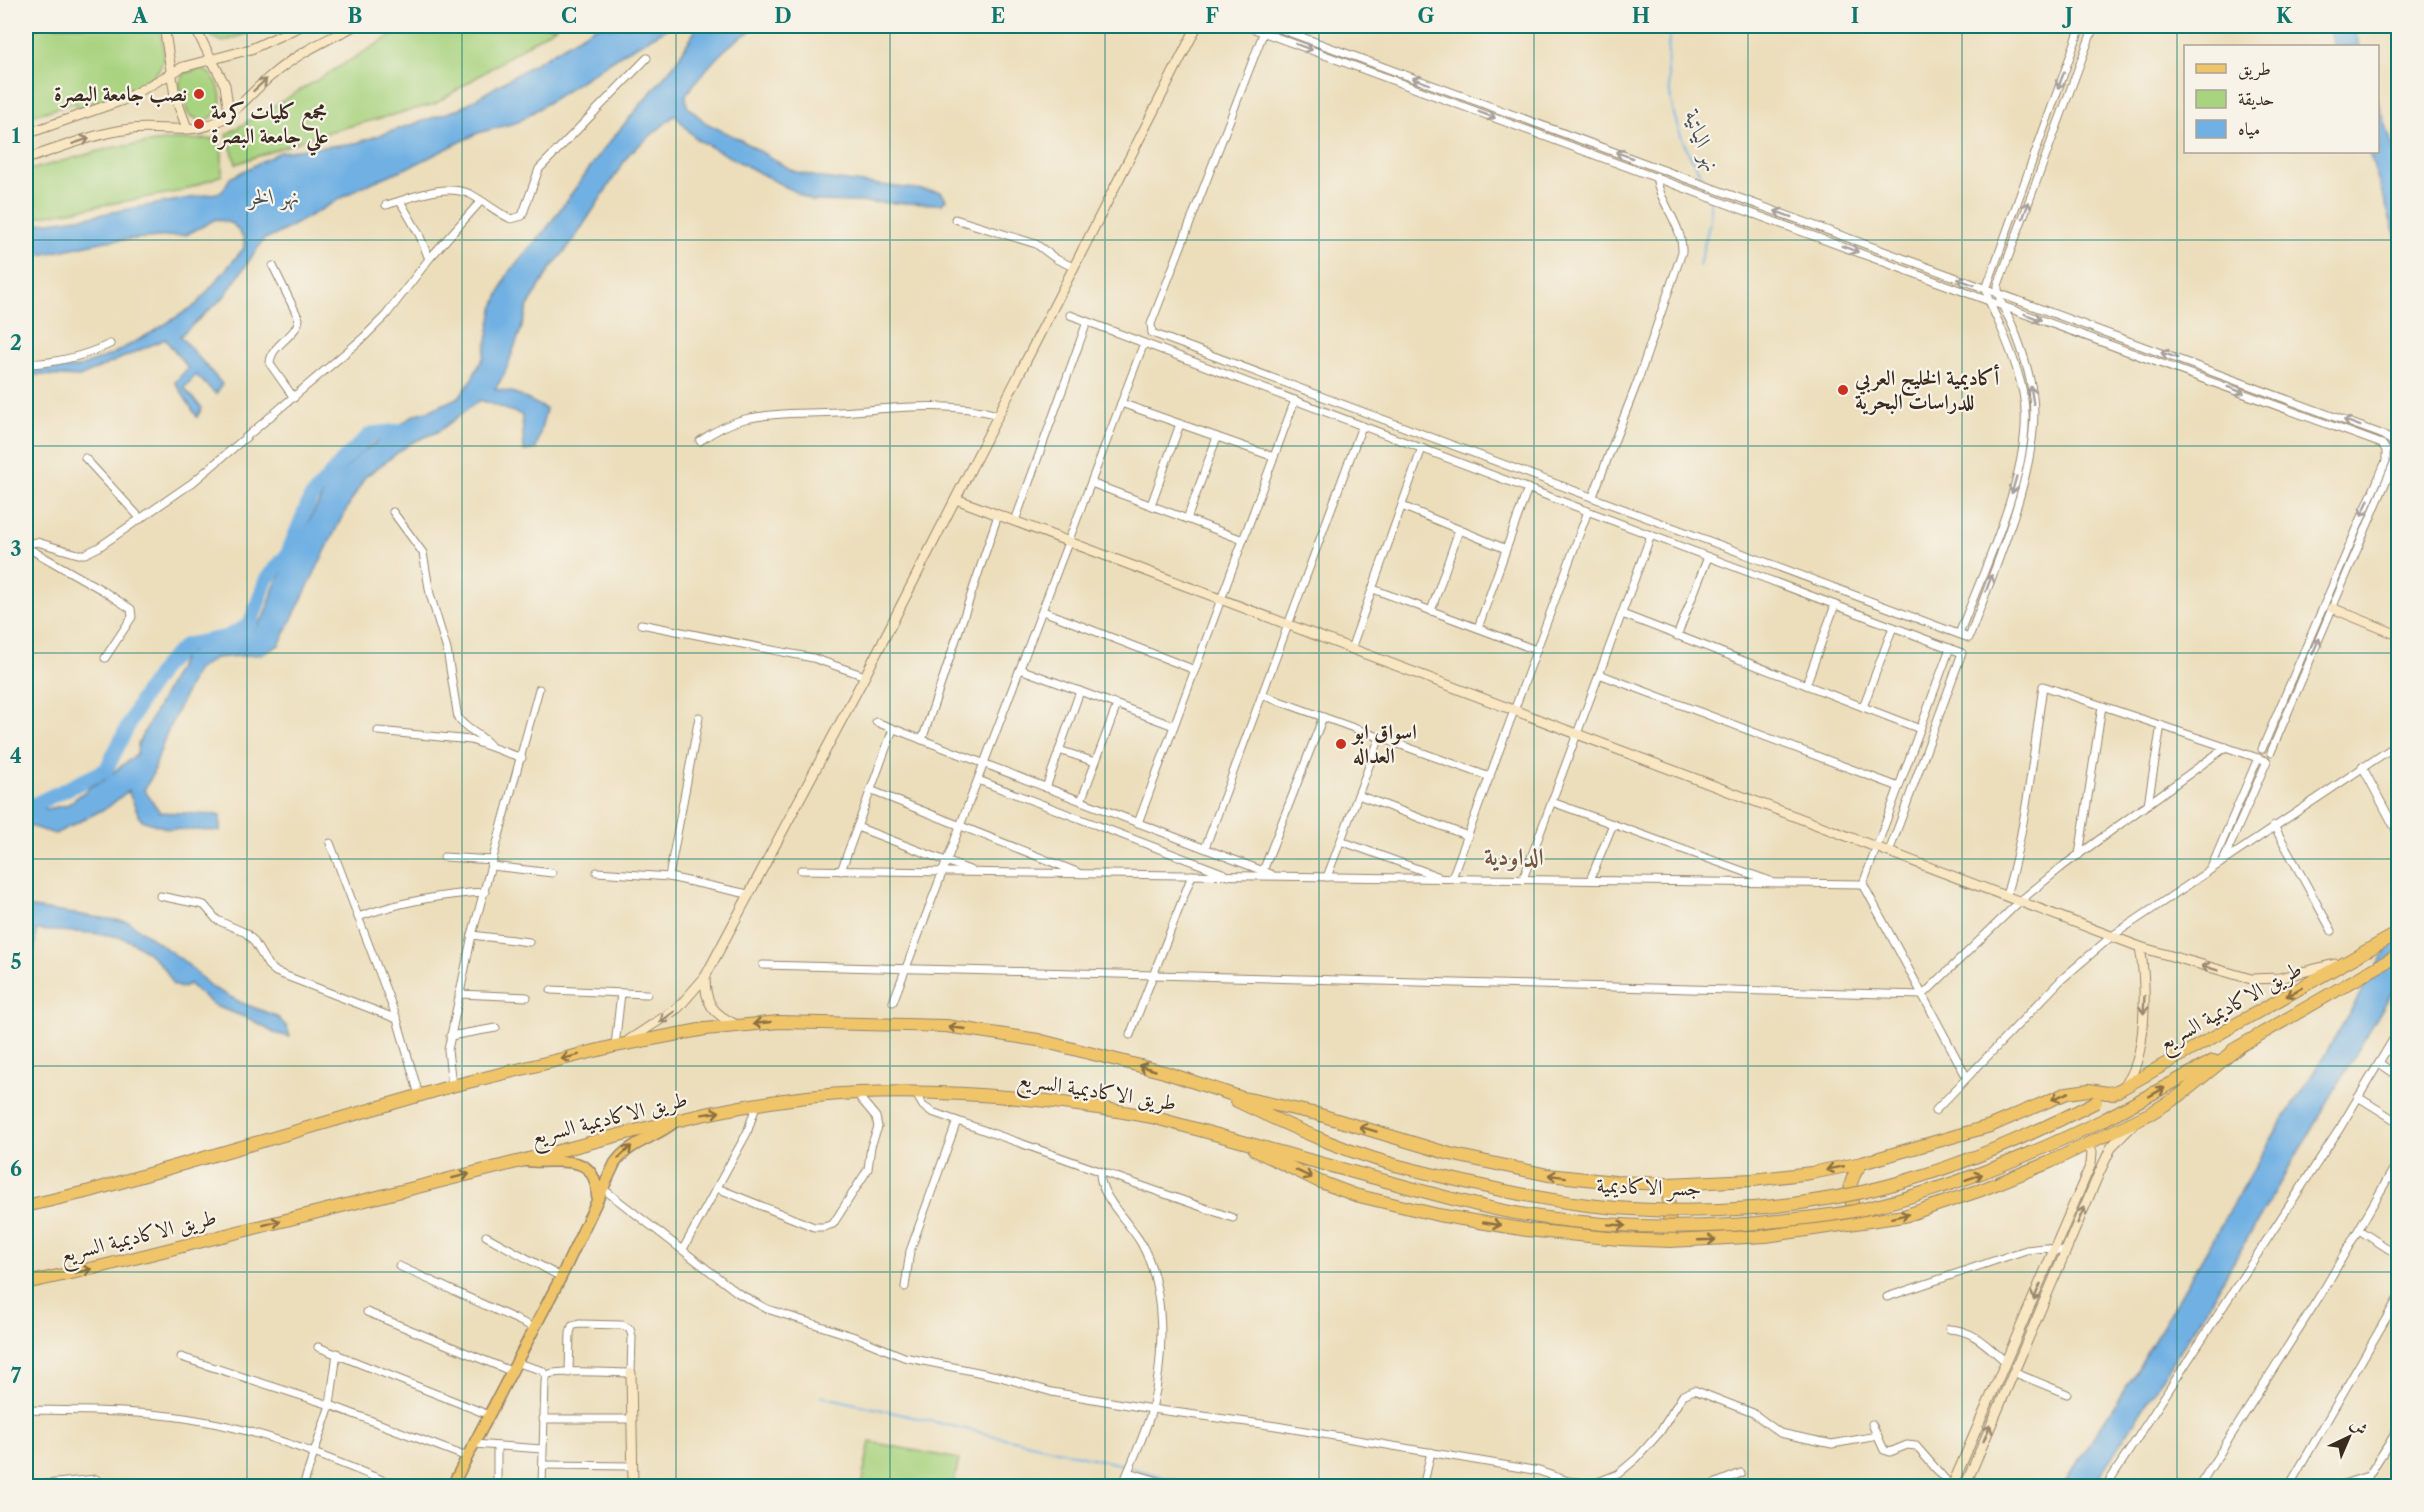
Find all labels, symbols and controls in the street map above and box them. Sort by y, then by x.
text: A [131,4,148,28]
text: B [348,4,363,28]
text: C [561,4,577,28]
text: D [774,4,792,28]
text: E [991,4,1005,28]
text: F [1205,4,1219,28]
text: G [1418,4,1435,28]
text: H [1632,4,1650,28]
text: I [1851,4,1859,28]
text: J [2061,4,2073,28]
text: K [2276,4,2293,28]
one-way arrow [1294,42,1313,53]
legend [2184,45,2379,153]
text: طريق [2238,58,2271,81]
one-way arrow [2054,70,2065,89]
one-way arrow [1412,74,1431,85]
one-way arrow [252,78,267,92]
place label: نصب جامعة البصرة [54,81,187,108]
marker: نصب جامعة البصرة [192,87,206,101]
text: حديقة [2238,88,2274,110]
place label: مجمع كليات كرمة علي جامعة البصرة [211,99,328,156]
water label: نهر الياتية [1677,105,1726,176]
one-way arrow [1477,110,1496,121]
marker: مجمع كليات كرمة علي جامعة البصرة [192,117,206,131]
text: مياه [2238,118,2260,140]
text: 1 [12,124,21,148]
one-way arrow [71,135,90,146]
one-way arrow [1615,149,1634,160]
water label: نهر الخر [247,183,300,211]
one-way arrow [2021,202,2032,220]
one-way arrow [1774,208,1793,219]
one-way arrow [1840,245,1859,256]
one-way arrow [1957,276,1976,287]
one-way arrow [2023,313,2042,324]
text: 2 [10,331,22,355]
one-way arrow [2160,349,2179,360]
place label: أكاديمية الخليج العربي للدراسات البحرية [1854,364,1999,416]
marker: أكاديمية الخليج العربي للدراسات البحرية [1836,383,1850,397]
one-way arrow [2026,385,2037,405]
one-way arrow [2226,386,2245,397]
one-way arrow [2343,416,2362,427]
one-way arrow [2008,475,2019,494]
one-way arrow [2359,499,2370,517]
text: 3 [10,537,22,561]
one-way arrow [1984,574,1995,592]
one-way arrow [2311,638,2322,656]
place label: اسواق ابو العداله [1351,719,1417,768]
marker: اسواق ابو العداله [1334,737,1348,751]
text: 4 [10,744,22,768]
district label: الداودية [1484,842,1544,872]
text: 5 [10,950,22,974]
street label: طريق الاكاديمية السريع [2154,956,2309,1061]
one-way arrow [2201,962,2220,973]
one-way arrow [2286,986,2303,998]
one-way arrow [2138,995,2149,1015]
one-way arrow [659,1010,675,1023]
one-way arrow [753,1018,772,1029]
one-way arrow [947,1022,967,1033]
one-way arrow [561,1051,580,1063]
one-way arrow [1138,1061,1157,1073]
street label: طريق الاكاديمية السريع [1015,1066,1178,1122]
street label: طريق الاكاديمية السريع [528,1086,691,1156]
one-way arrow [2148,1086,2165,1098]
one-way arrow [2051,1092,2069,1103]
one-way arrow [701,1107,721,1118]
one-way arrow [1359,1123,1378,1134]
one-way arrow [618,1145,633,1159]
text: 6 [10,1157,22,1181]
one-way arrow [1825,1163,1845,1174]
one-way arrow [1295,1168,1312,1180]
one-way arrow [451,1169,470,1181]
one-way arrow [1548,1170,1568,1181]
one-way arrow [1964,1170,1983,1181]
street label: جسر الاكاديمية [1596,1172,1702,1203]
street label: طريق الاكاديمية السريع [57,1204,220,1274]
one-way arrow [2077,1206,2088,1224]
one-way arrow [1890,1210,1909,1221]
one-way arrow [262,1217,281,1229]
one-way arrow [1481,1219,1501,1230]
one-way arrow [1606,1220,1626,1231]
one-way arrow [1696,1235,1716,1246]
one-way arrow [73,1264,92,1276]
one-way arrow [2031,1282,2042,1300]
text: 7 [11,1364,22,1388]
north arrow [2319,1407,2379,1467]
text: ش [2347,1414,2372,1439]
one-way arrow [1982,1424,1994,1442]

